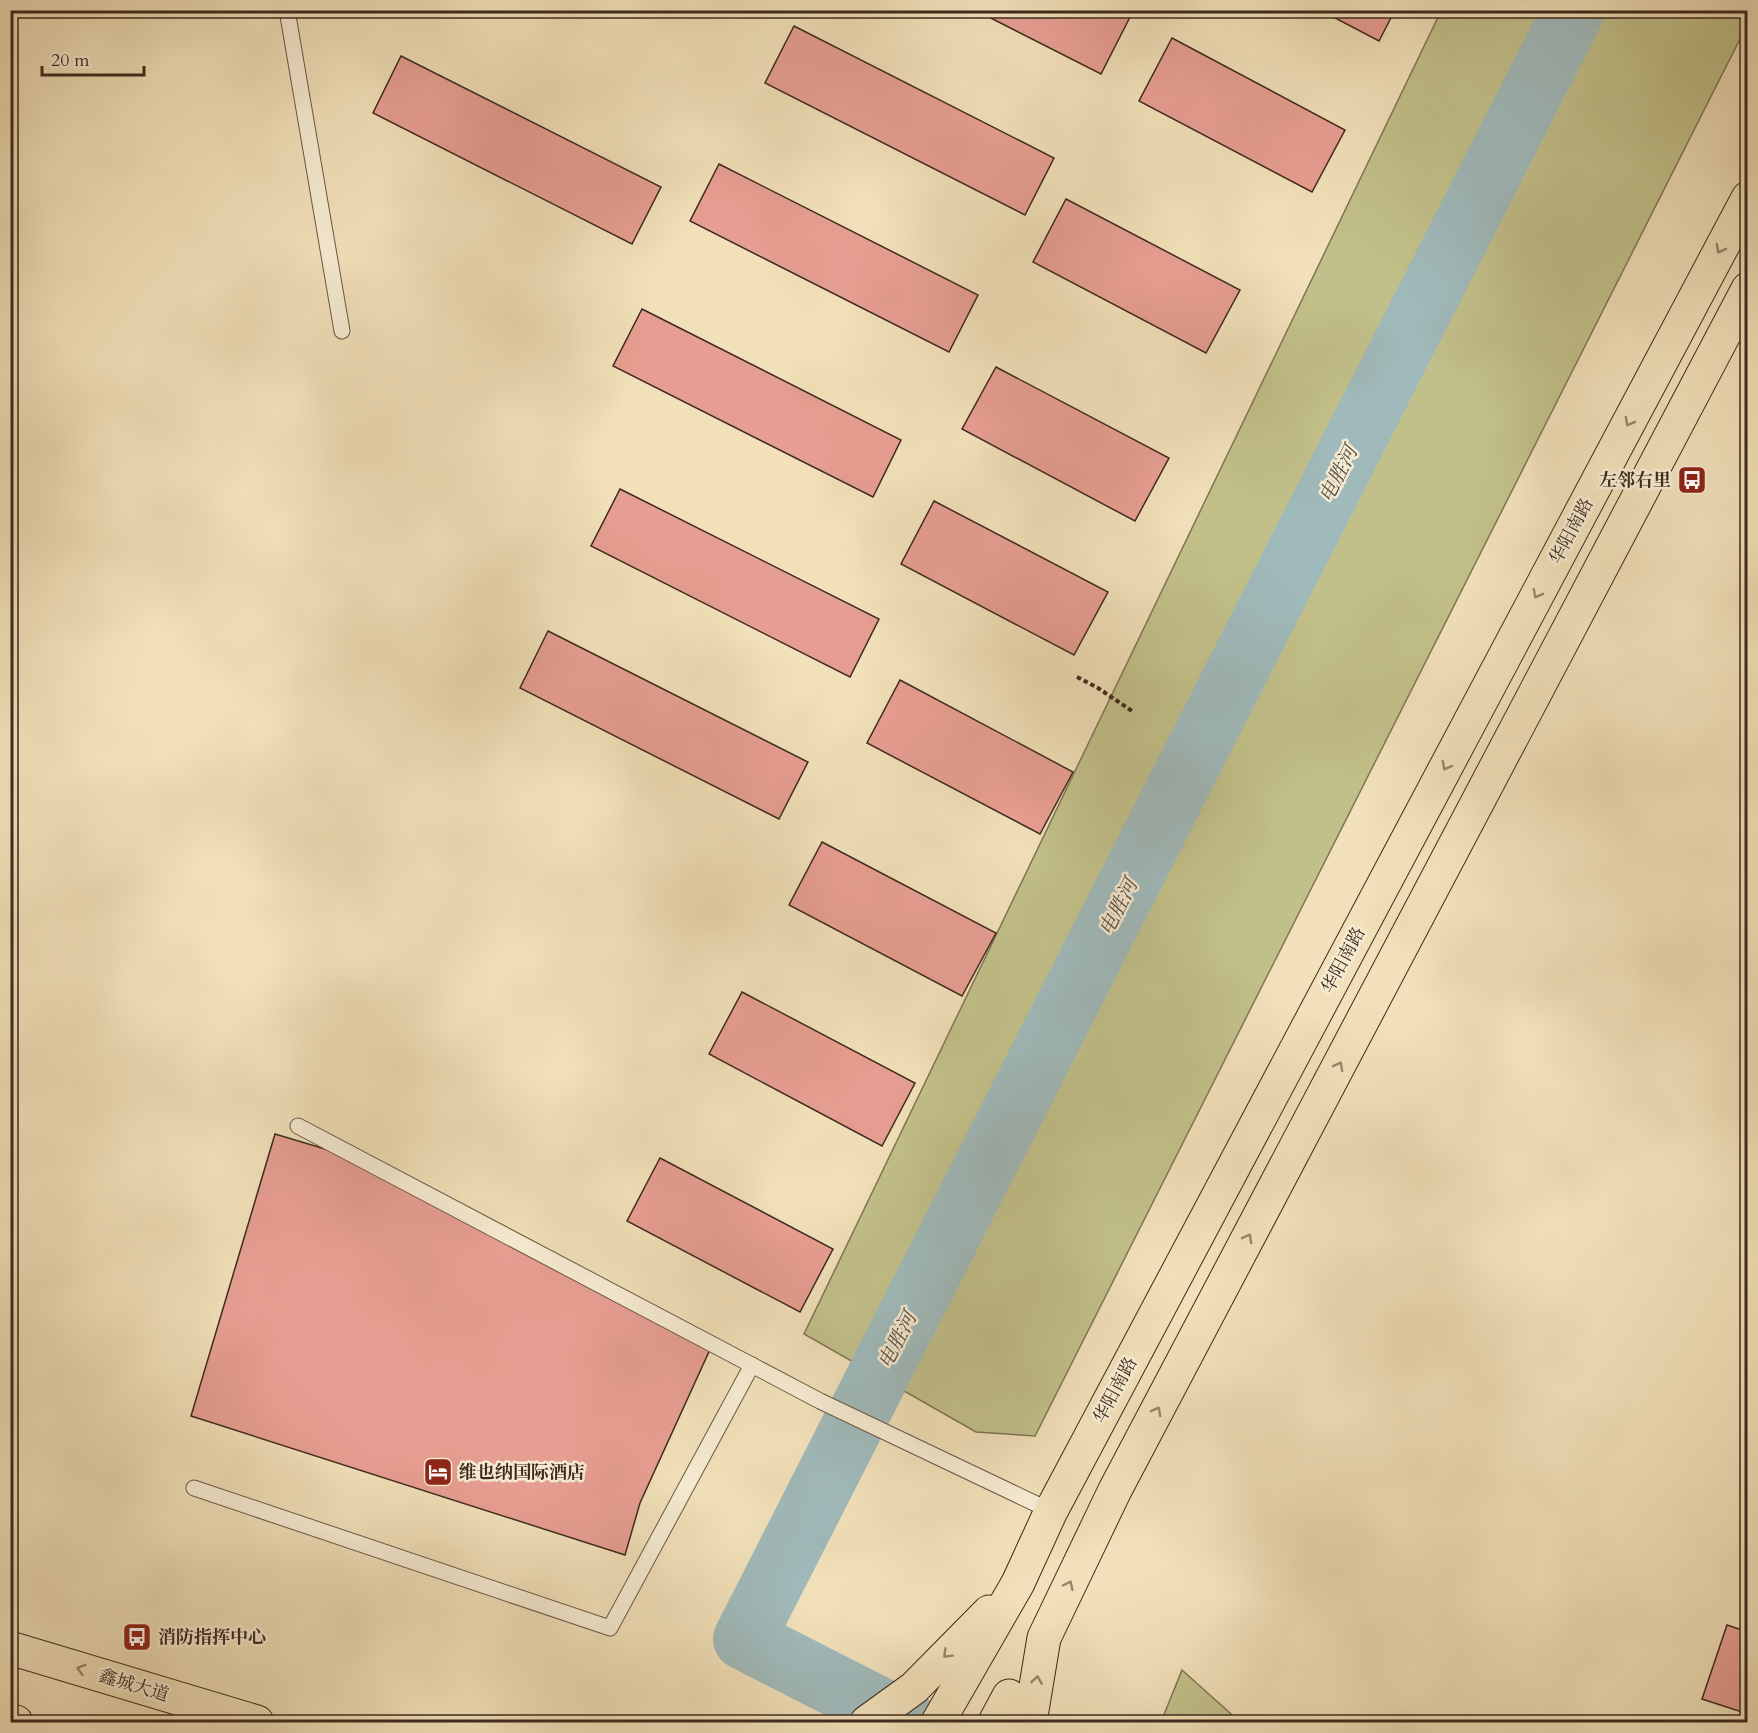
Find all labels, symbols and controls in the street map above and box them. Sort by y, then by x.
scale bar [42,39,144,77]
text: 20 m [51,48,90,73]
one-way arrow [1716,243,1727,254]
one-way arrow [1625,415,1636,426]
water label: 电胜河 [1313,439,1365,507]
bus stop icon: 左邻右里 [1676,464,1708,496]
place label: 左邻右里 [1599,468,1671,493]
street label: 华阳南路 [1544,494,1599,569]
one-way arrow [1533,588,1544,598]
one-way arrow [1442,760,1453,771]
water label: 电胜河 [1093,872,1145,940]
street label: 华阳南路 [1316,923,1371,998]
one-way arrow [1332,1061,1343,1072]
one-way arrow [1241,1234,1252,1245]
water label: 电胜河 [872,1305,924,1373]
street label: 华阳南路 [1088,1353,1143,1428]
one-way arrow [1150,1407,1161,1417]
hotel icon: 维也纳国际酒店 [422,1456,454,1488]
place label: 维也纳国际酒店 [459,1460,585,1485]
one-way arrow [1062,1580,1074,1591]
bus stop icon: 消防指挥中心 [121,1621,153,1653]
place label: 消防指挥中心 [158,1625,266,1650]
one-way arrow [944,1647,955,1658]
street label: 鑫城大道 [96,1663,172,1708]
one-way arrow [76,1664,87,1676]
one-way arrow [1030,1675,1043,1685]

